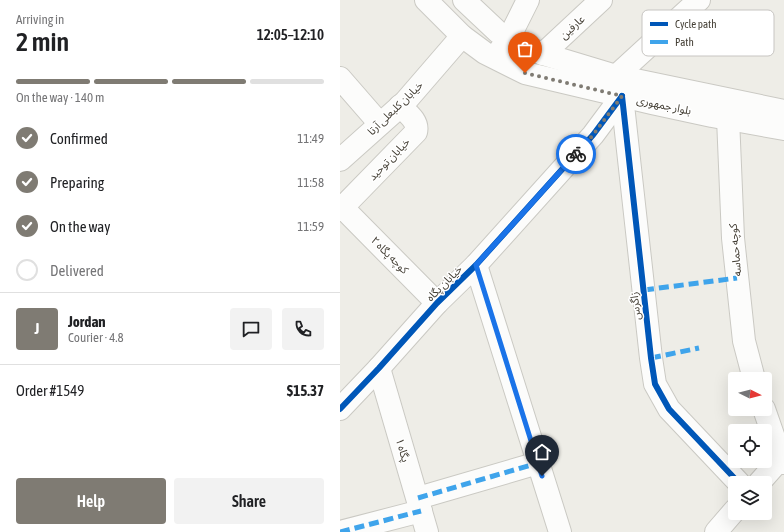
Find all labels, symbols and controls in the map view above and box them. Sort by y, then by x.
legend [642,10,774,56]
text: Arriving in [16,12,64,27]
street label: عارفین [557,12,588,42]
text: Cycle path [675,18,717,30]
text: 12:05–12:10 [257,26,324,43]
text: 2 min [16,27,69,57]
pin [508,32,542,73]
text: Path [675,36,694,48]
icon: bag [514,38,536,60]
street label: خیابان کلبعلی آرتا [365,78,426,138]
text: On the way · 140 m [16,90,104,105]
street label: بلوار جمهوری [635,93,692,118]
icon: check [16,127,38,149]
text: Confirmed [50,130,108,147]
text: 11:49 [297,131,324,146]
courier [556,134,596,174]
street label: خیابان توحید [366,135,413,183]
icon: bike [565,143,587,165]
icon: check [16,171,38,193]
text: Preparing [50,174,104,191]
text: 11:58 [297,175,324,190]
icon: check [16,215,38,237]
text: On the way [50,218,111,235]
text: 11:59 [297,219,324,234]
street label: کوچه حماسه [727,222,745,277]
street label: کوچه پگاه ۲ [368,234,411,278]
text: Delivered [50,262,104,279]
street label: خیابان پگاه [424,262,466,305]
street label: زاگرس [628,291,643,321]
button: chat [230,308,272,350]
button: phone [282,308,324,350]
text: Jordan [68,313,106,330]
text: J [35,320,39,337]
text: Courier · 4.8 [68,330,124,345]
north arrow [728,372,772,416]
map controls [728,372,772,520]
text: Order #1549 [16,382,84,399]
text: $15.37 [287,382,324,399]
button: locate [728,424,772,468]
pin [525,435,559,476]
street label: پگاه ۱ [392,437,412,464]
icon: home [531,441,553,463]
button: layers [728,476,772,520]
button: Help [16,478,166,524]
button: Share [174,478,324,524]

